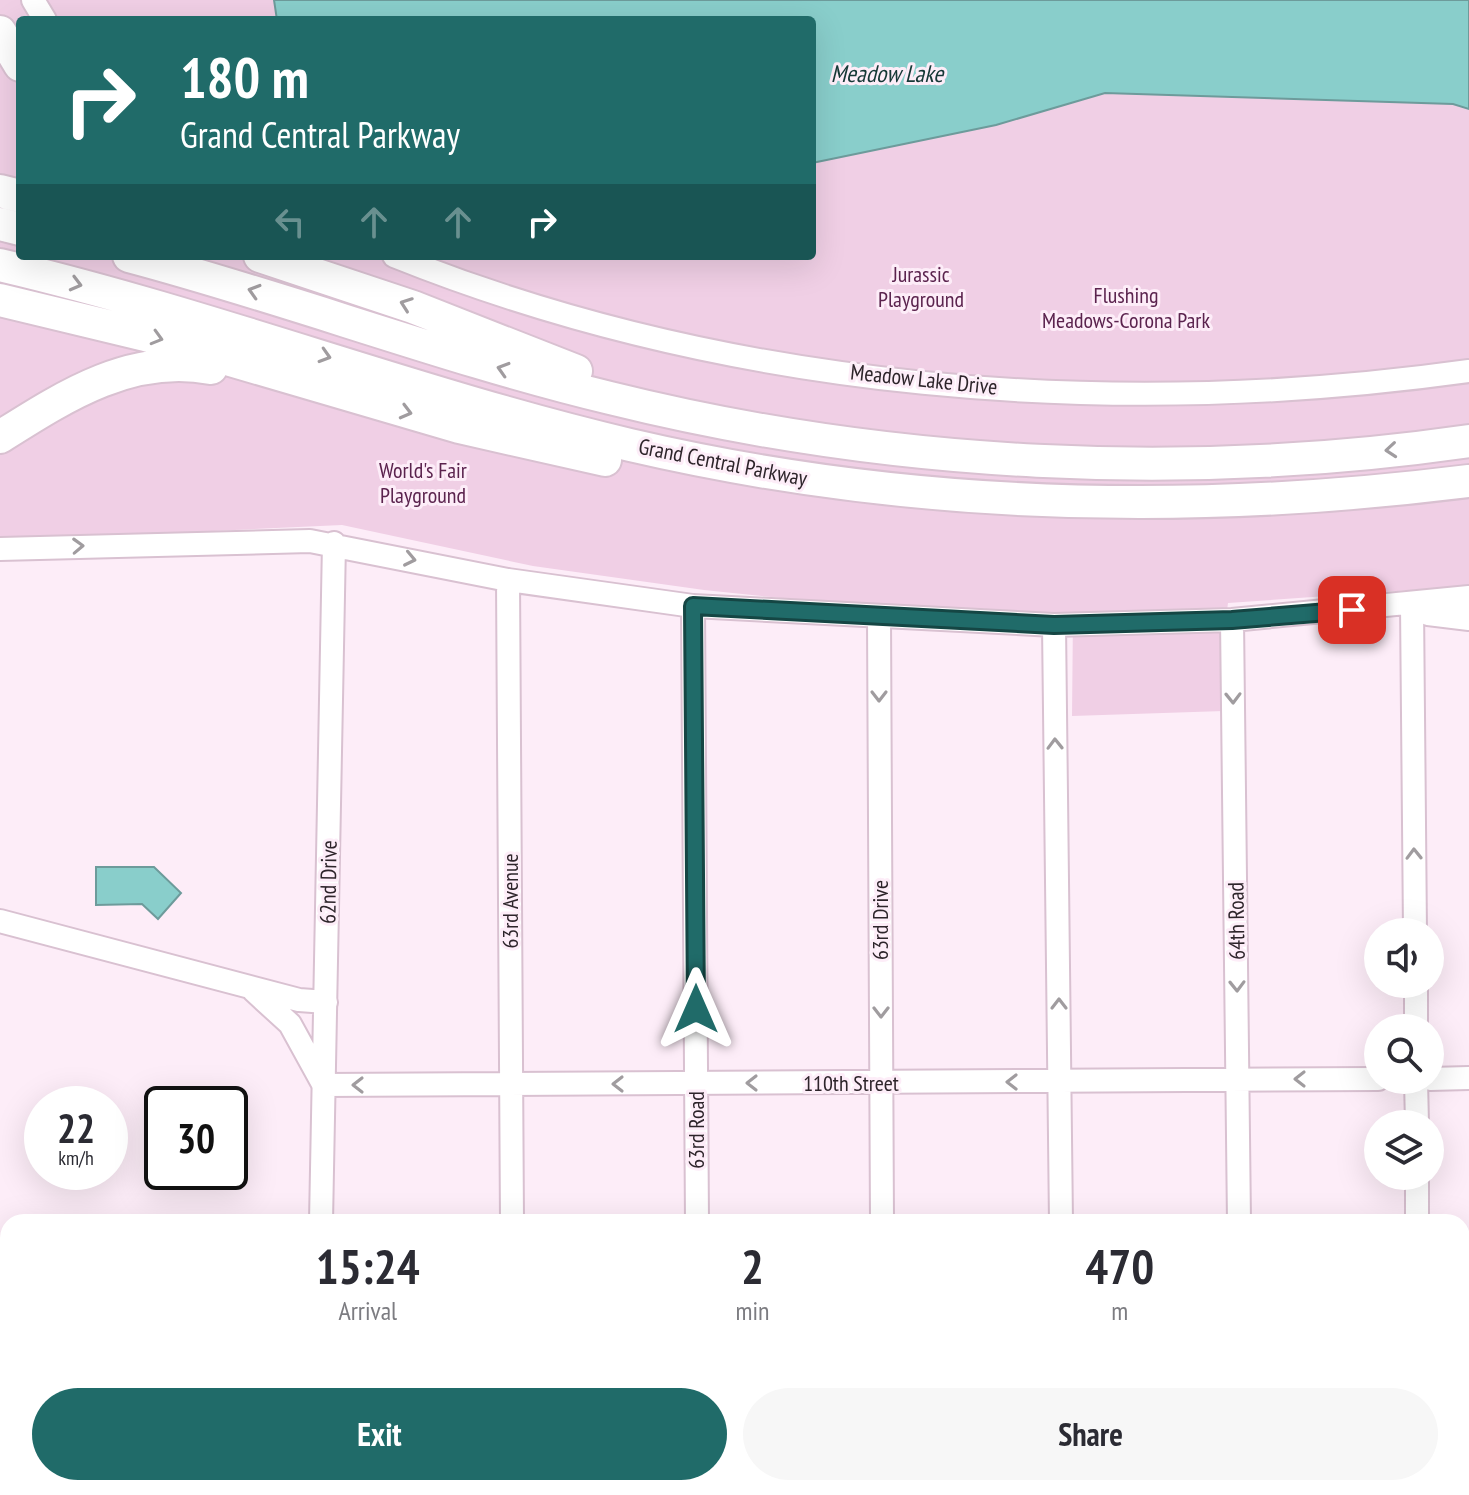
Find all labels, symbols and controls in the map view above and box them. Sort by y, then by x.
text: 180 m [180,41,309,113]
icon: right [48,48,152,152]
water label: Meadow Lake [831,58,945,89]
text: Grand Central Parkway [180,111,460,158]
icon: left [268,200,312,244]
icon: ahead [352,200,396,244]
icon: ahead [436,200,480,244]
icon: right [520,200,564,244]
park label: Jurassic Playground [878,260,964,313]
one-way arrow [68,274,82,291]
park label: Flushing Meadows-Corona Park [1042,281,1210,334]
one-way arrow [248,284,262,300]
one-way arrow [400,297,414,314]
one-way arrow [150,329,164,346]
one-way arrow [318,347,332,363]
street label: Meadow Lake Drive [849,357,999,401]
one-way arrow [496,362,510,378]
one-way arrow [399,403,413,420]
street label: Grand Central Parkway [636,432,810,492]
one-way arrow [1385,441,1398,458]
park label: World's Fair Playground [379,456,467,509]
one-way arrow [72,537,85,554]
one-way arrow [403,550,417,567]
pin [1318,576,1386,644]
icon: arrive [1330,588,1374,632]
one-way arrow [870,690,888,703]
one-way arrow [1225,692,1242,705]
one-way arrow [1046,737,1063,750]
street label: 62nd Drive [313,840,343,924]
one-way arrow [1406,847,1423,860]
street label: 63rd Avenue [496,853,524,949]
street label: 63rd Drive [866,880,894,960]
street label: 64th Road [1221,882,1251,960]
map controls [1364,918,1444,1190]
button: sound [1364,918,1444,998]
position arrow [654,967,738,1051]
one-way arrow [1228,980,1246,993]
one-way arrow [1050,997,1068,1010]
one-way arrow [872,1006,890,1019]
button: search [1364,1014,1444,1094]
street label: 110th Street [803,1069,899,1097]
one-way arrow [1293,1070,1306,1088]
one-way arrow [1005,1073,1018,1091]
one-way arrow [745,1074,758,1092]
one-way arrow [611,1075,624,1093]
one-way arrow [351,1076,364,1094]
speed limit sign: 30 [144,1086,248,1190]
street label: 63rd Road [682,1091,710,1169]
text: 22 [57,1102,95,1154]
button: layers [1364,1110,1444,1190]
text: km/h [58,1145,94,1171]
text: 15:24 [316,1235,420,1297]
text: 2 [741,1235,764,1297]
text: 470 [1085,1235,1154,1297]
text: Arrival [338,1294,397,1327]
text: min [735,1294,769,1327]
text: m [1111,1294,1128,1327]
button: Exit [32,1388,727,1480]
button: Share [743,1388,1438,1480]

